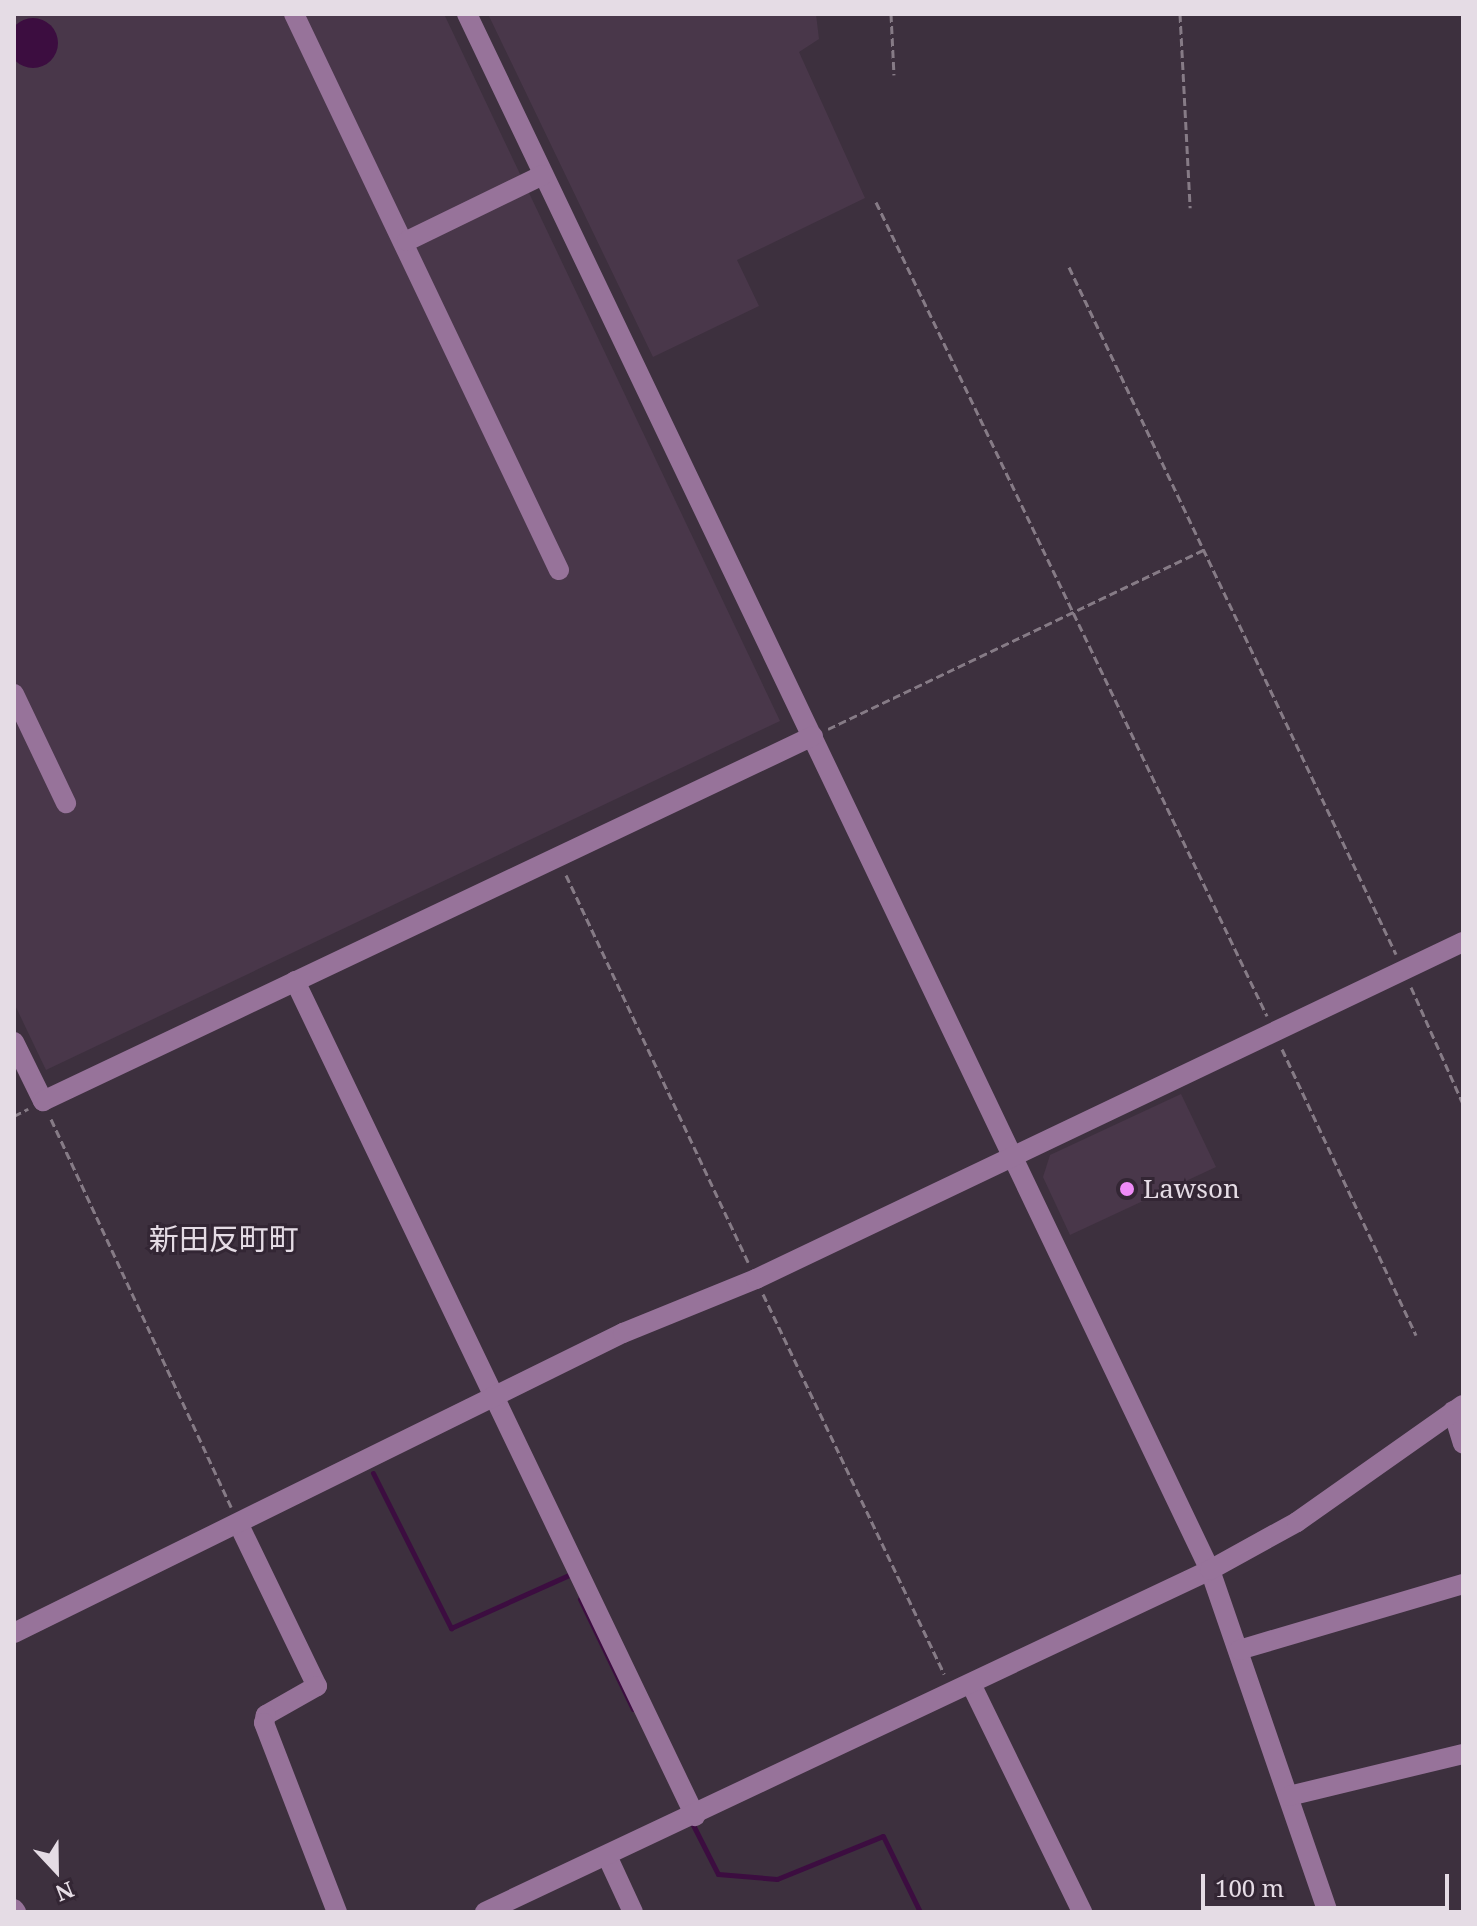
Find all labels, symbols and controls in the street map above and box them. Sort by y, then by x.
place label: Lawson [1143,1173,1240,1205]
marker: Lawson [1118,1180,1136,1198]
district label: 新田反町町 [149,1221,299,1257]
north arrow [16,1830,96,1910]
scale bar [1205,1858,1453,1908]
text: 100 m [1215,1871,1284,1904]
text: N [51,1875,79,1909]

